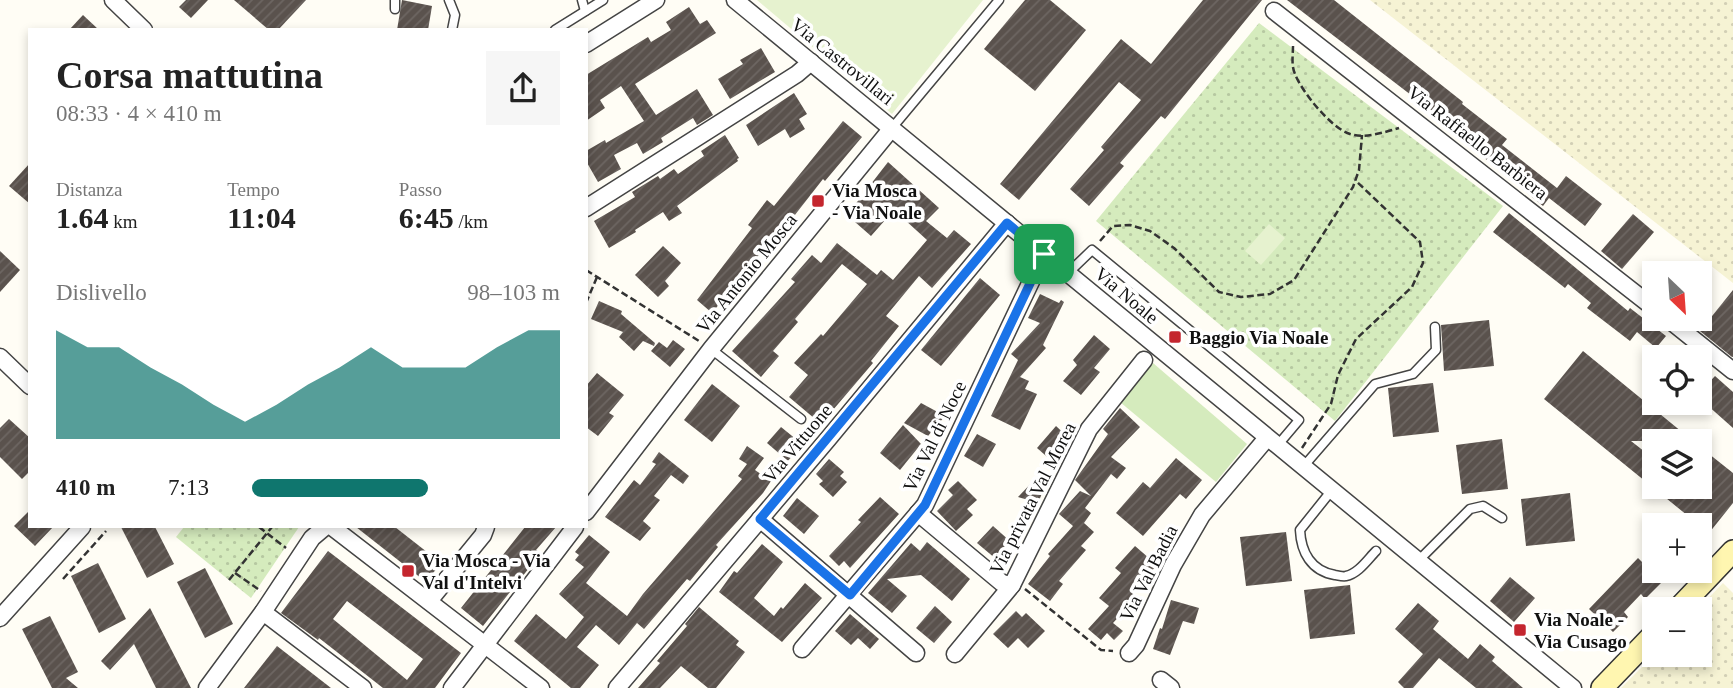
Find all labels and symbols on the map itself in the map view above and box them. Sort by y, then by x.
street label: Via Castrovillari [787,14,898,109]
street label: Via Raffaello Barbiera [1404,81,1552,204]
place label: Via Mosca - Via Noale [832,180,922,223]
marker: Via Mosca - Via Noale [810,193,826,209]
street label: Via Antonio Mosca [692,209,801,337]
pin [1014,224,1074,284]
north arrow [1642,261,1712,331]
street label: Via Noale [1091,263,1163,328]
place label: Baggio Via Noale [1189,327,1328,348]
marker: Baggio Via Noale [1167,329,1183,345]
street label: Via Val di Noce [899,378,970,495]
street label: Via Vittuone [758,400,836,487]
street label: Via privata Val Morea [985,418,1080,578]
street label: Via Val Badia [1115,521,1182,625]
place label: Via Mosca - Via Val d'Intelvi [422,550,551,593]
marker: Via Mosca - Via Val d'Intelvi [400,563,416,579]
place label: Via Noale - Via Cusago [1534,609,1627,652]
marker: Via Noale - Via Cusago [1512,622,1528,638]

